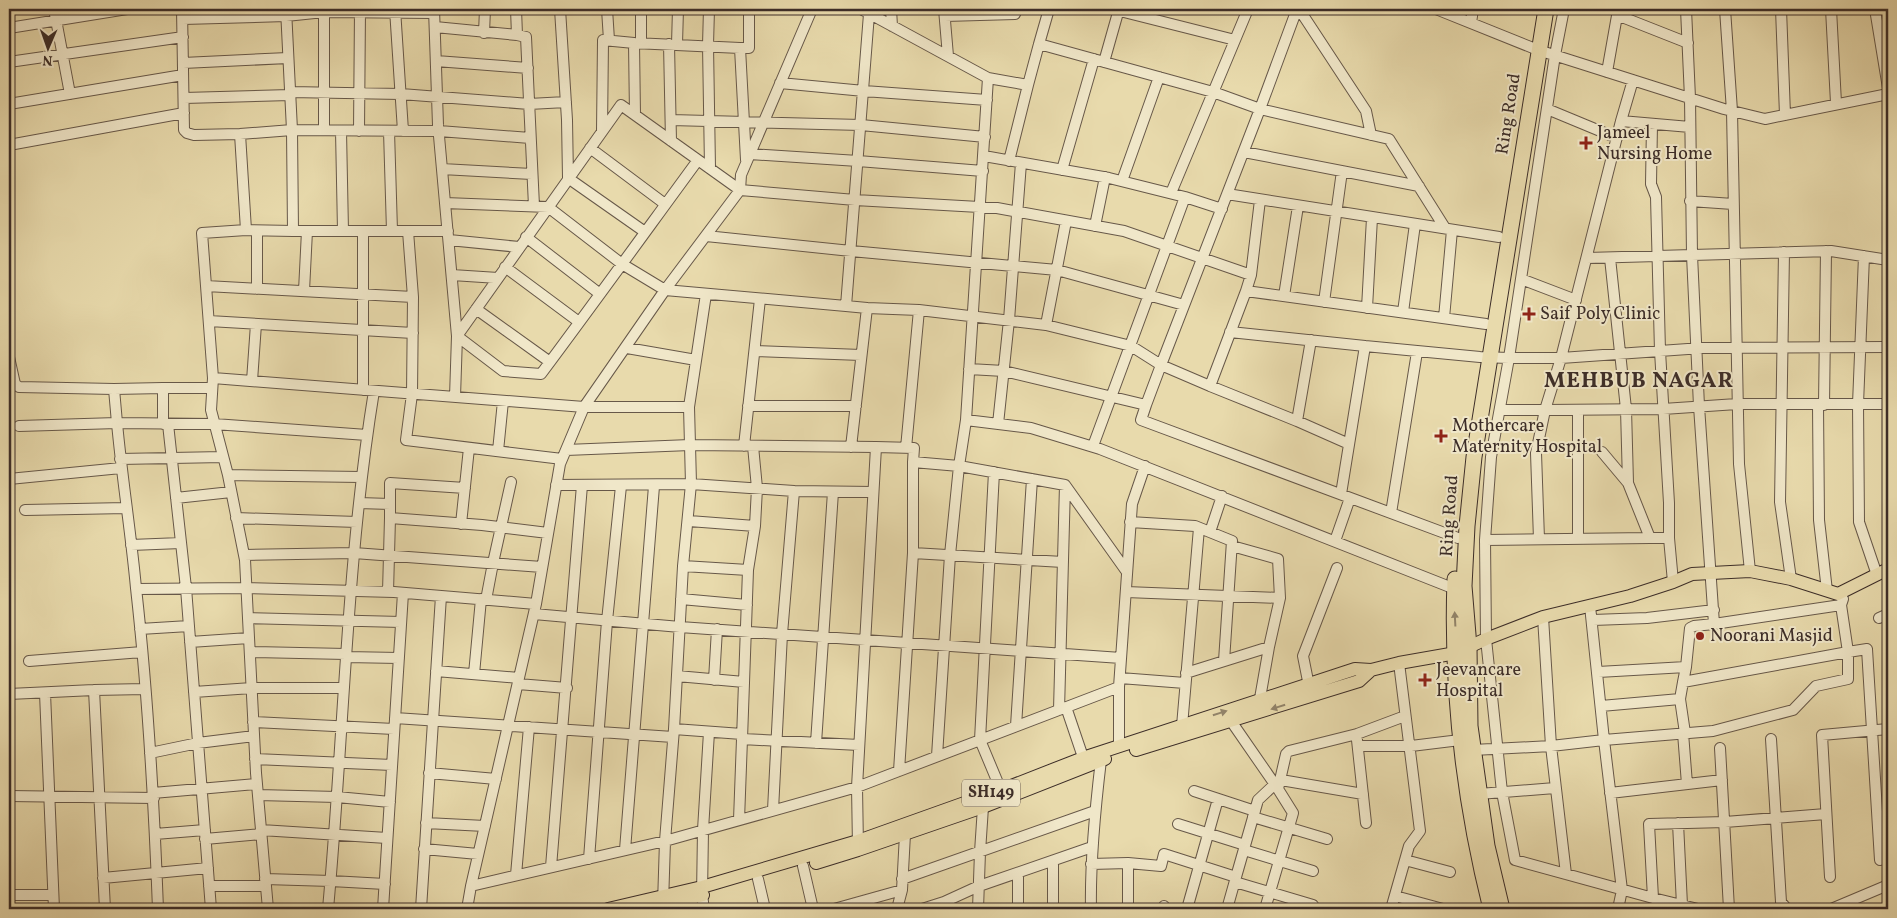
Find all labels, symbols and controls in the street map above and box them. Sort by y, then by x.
north arrow [22,22,72,72]
text: N [42,50,53,69]
street label: Ring Road [1490,72,1528,156]
place label: Jameel Nursing Home [1597,121,1712,167]
marker: Jameel Nursing Home [1579,136,1593,150]
place label: Saif Poly Clinic [1540,302,1660,327]
marker: Saif Poly Clinic [1522,307,1536,321]
district label: MEHBUB NAGAR [1544,366,1734,397]
place label: Mothercare Maternity Hospital [1452,414,1602,460]
marker: Mothercare Maternity Hospital [1434,429,1448,443]
street label: Ring Road [1435,474,1465,558]
one-way arrow [1450,610,1458,626]
place label: Noorani Masjid [1710,624,1833,649]
marker: Noorani Masjid [1694,630,1706,642]
place label: Jeevancare Hospital [1436,658,1521,704]
marker: Jeevancare Hospital [1418,673,1432,687]
one-way arrow [1271,703,1286,711]
one-way arrow [1213,709,1228,717]
road number: SH149 [962,780,1020,806]

